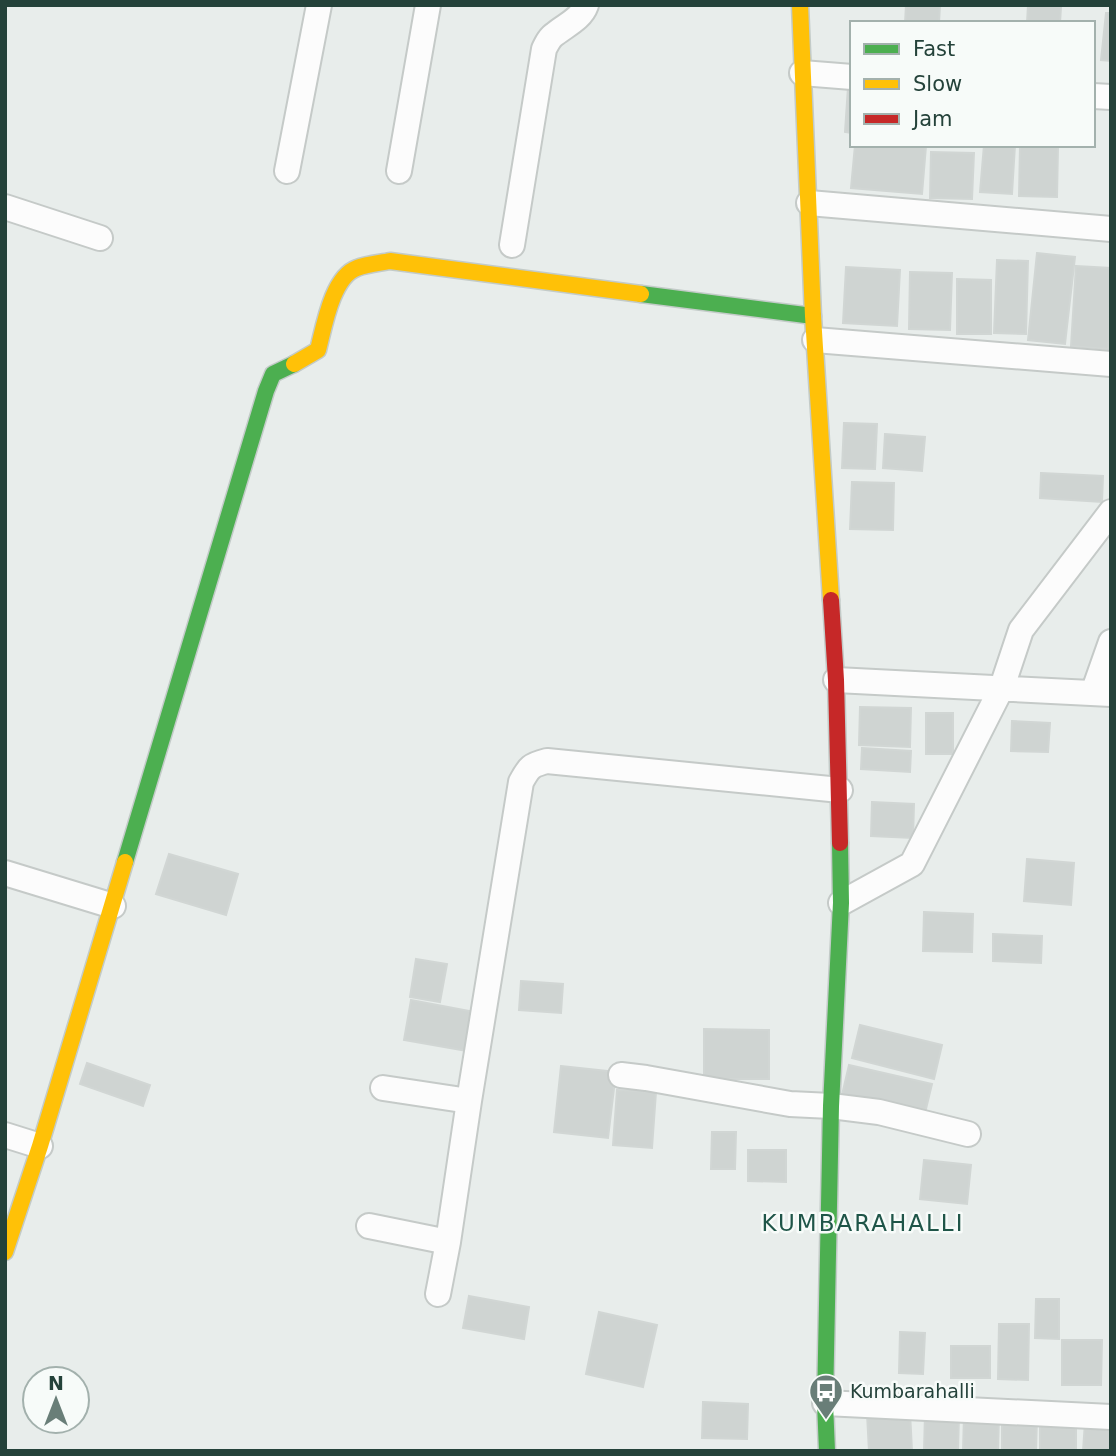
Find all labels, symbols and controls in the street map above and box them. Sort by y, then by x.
legend [850,21,1095,147]
text: Fast [913,37,955,61]
text: Slow [913,72,962,96]
text: Jam [911,107,953,131]
district label: KUMBARAHALLI [762,1210,964,1236]
north arrow [21,1365,91,1435]
text: N [48,1372,64,1394]
bus stop icon: Kumbarahalli [807,1372,845,1421]
place label: Kumbarahalli [850,1380,975,1402]

